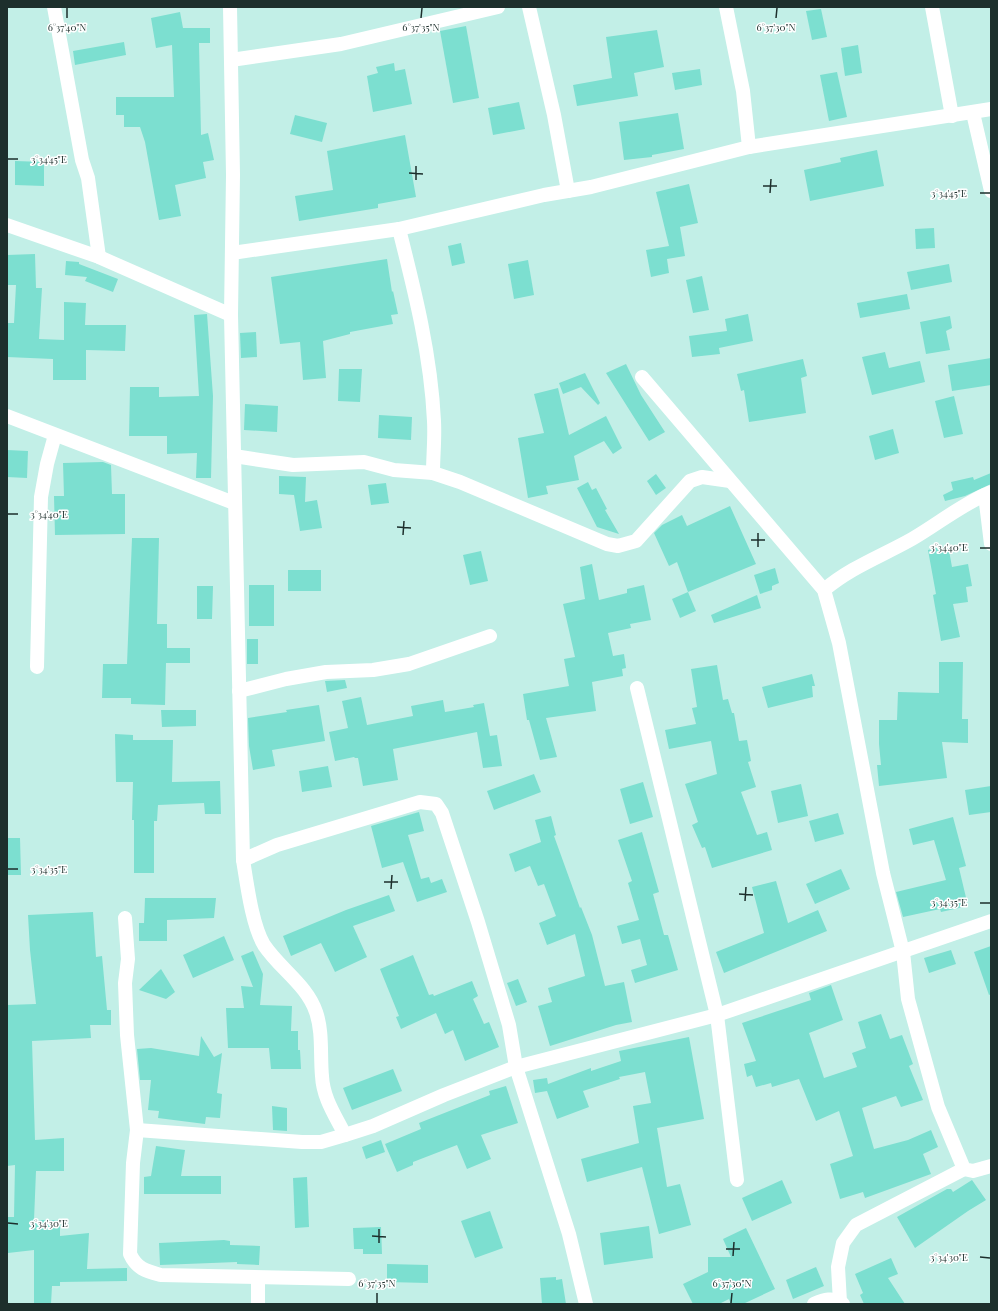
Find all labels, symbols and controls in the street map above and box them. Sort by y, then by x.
text: 6°37'40"N [48,20,86,34]
text: 6°37'35"N [402,20,440,34]
text: 6°37'30"N [757,20,796,34]
text: 3°34'45"E [31,152,67,166]
text: 3°34'45"E [931,186,967,200]
text: 3°34'40"E [30,507,68,521]
text: 3°34'40"E [930,540,968,554]
text: 3°34'35"E [31,862,67,876]
text: 3°34'35"E [931,895,967,909]
text: 3°34'30"E [30,1216,68,1230]
text: 3°34'30"E [930,1250,968,1264]
text: 6°37'35"N [358,1276,396,1290]
text: 6°37'30"N [713,1276,752,1290]

